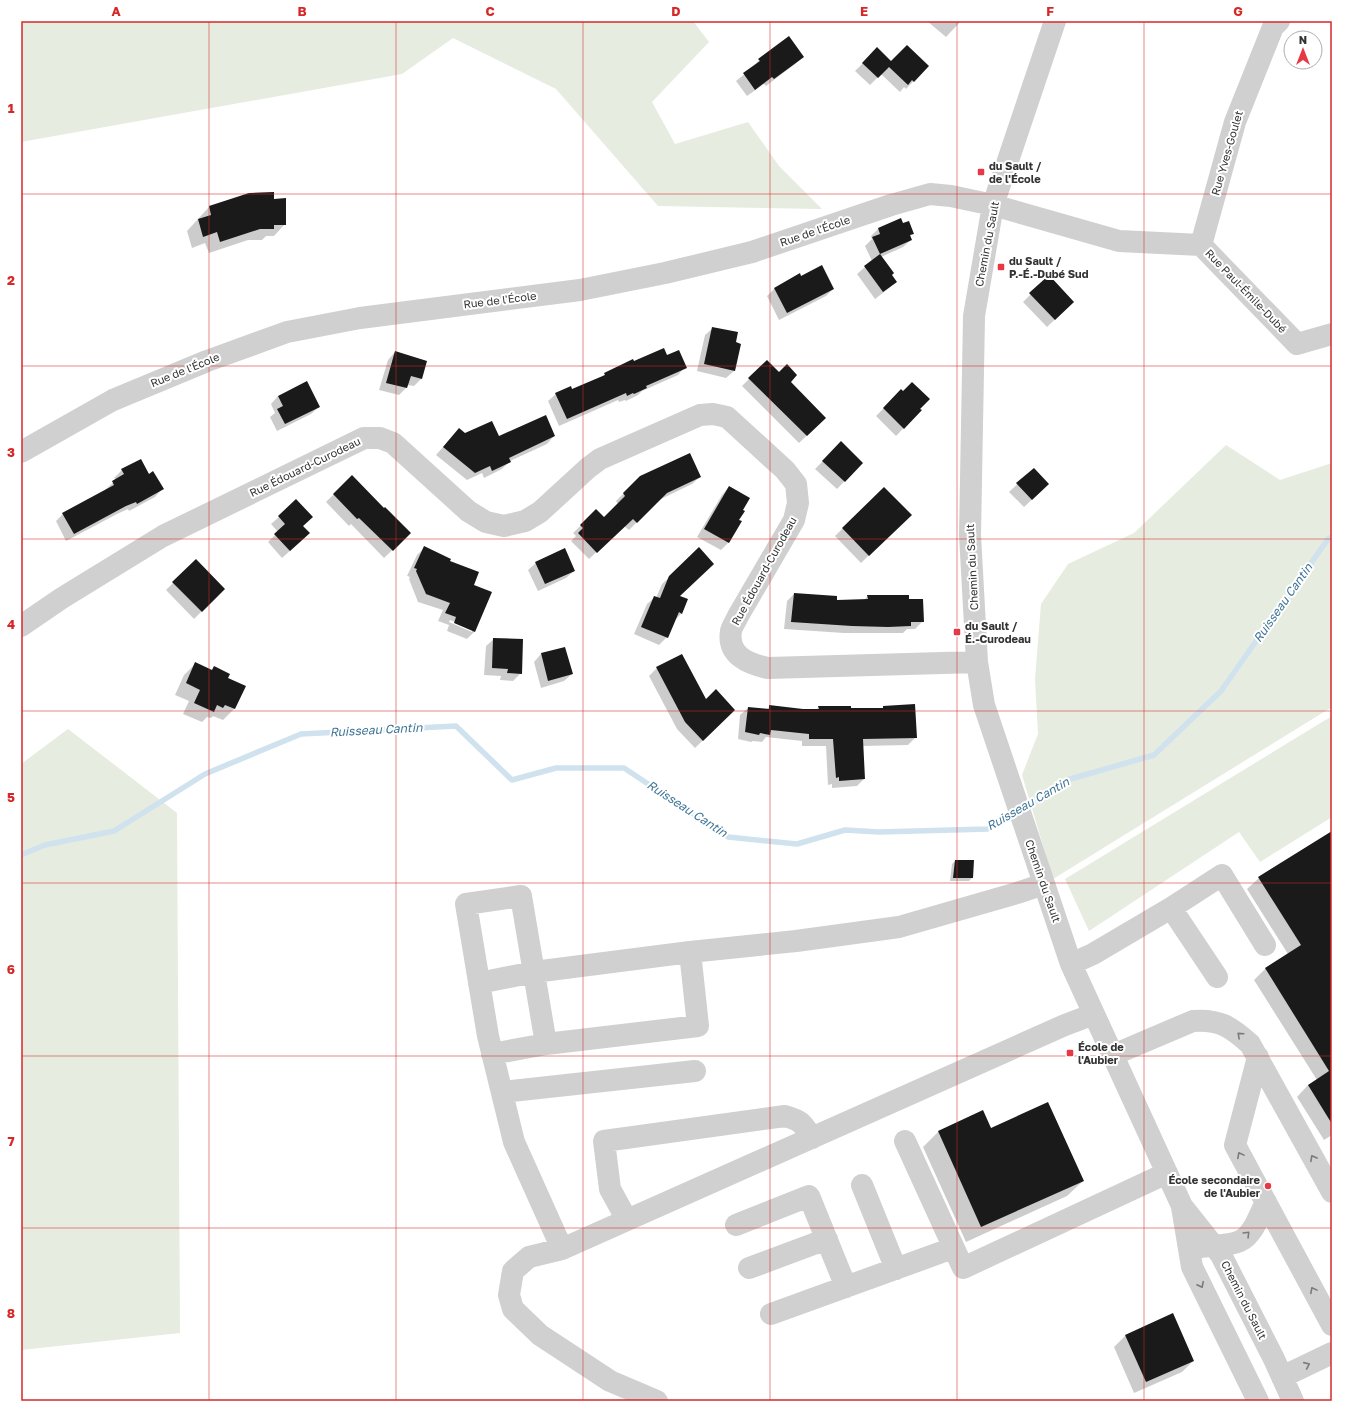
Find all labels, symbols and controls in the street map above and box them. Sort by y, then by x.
text: A [111,3,121,19]
text: B [297,3,307,19]
text: C [485,3,495,19]
text: D [671,3,681,19]
text: E [860,3,868,19]
text: F [1046,3,1054,19]
text: G [1233,3,1243,19]
north arrow [1283,30,1323,70]
text: N [1299,33,1307,46]
text: 1 [8,100,15,116]
street label: Rue Yves-Goulet [1208,109,1245,197]
place label: du Sault / de l'École [989,159,1042,185]
marker: du Sault / de l'École [976,167,986,177]
street label: Chemin du Sault [972,200,1001,288]
street label: Rue de l'École [778,212,852,249]
street label: Rue Paul-Émile-Dubé [1203,246,1290,335]
place label: du Sault / P.-É.-Dubé Sud [1009,254,1089,280]
marker: du Sault / P.-É.-Dubé Sud [996,262,1006,272]
text: 2 [7,272,15,288]
street label: Rue de l'École [463,289,537,310]
street label: Rue de l'École [148,350,221,389]
street label: Rue Édouard-Curodeau [247,434,362,499]
text: 3 [7,444,15,460]
street label: Rue Édouard-Curodeau [728,514,799,627]
street label: Chemin du Sault [963,523,980,611]
water label: Ruisseau Cantin [1250,560,1316,645]
text: 4 [7,616,15,632]
place label: du Sault / É.-Curodeau [965,619,1031,645]
marker: du Sault / É.-Curodeau [952,627,962,637]
water label: Ruisseau Cantin [329,720,423,739]
water label: Ruisseau Cantin [984,774,1072,833]
water label: Ruisseau Cantin [644,777,731,840]
text: 5 [7,789,15,805]
street label: Chemin du Sault [1023,838,1064,924]
text: 6 [7,961,15,977]
one-way arrow [1237,1032,1245,1040]
place label: École de l'Aubier [1078,1040,1124,1066]
marker: École de l'Aubier [1065,1048,1075,1058]
text: 7 [7,1133,15,1149]
one-way arrow [1238,1152,1245,1159]
one-way arrow [1311,1155,1318,1162]
place label: École secondaire de l'Aubier [1168,1173,1261,1199]
marker: École secondaire de l'Aubier [1263,1181,1273,1191]
one-way arrow [1243,1231,1250,1239]
street label: Chemin du Sault [1219,1258,1270,1341]
one-way arrow [1196,1281,1204,1288]
one-way arrow [1311,1287,1318,1295]
text: 8 [7,1305,15,1321]
one-way arrow [1302,1362,1310,1370]

